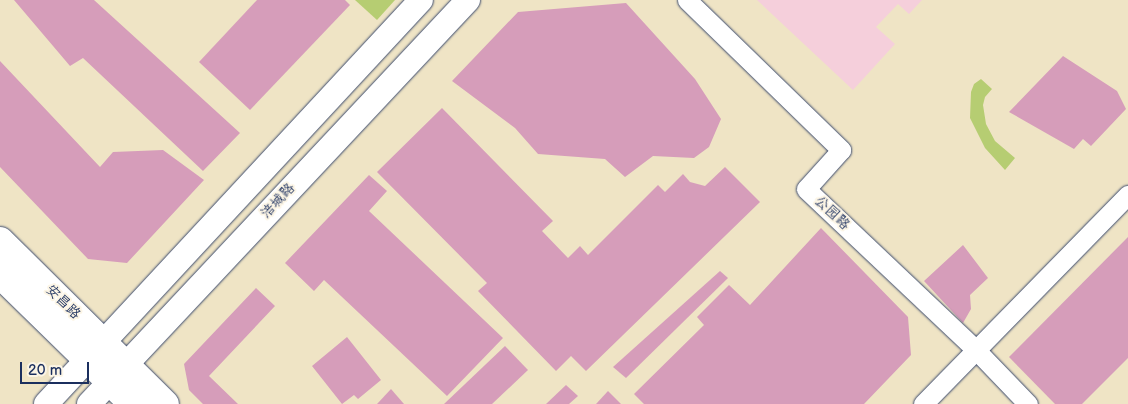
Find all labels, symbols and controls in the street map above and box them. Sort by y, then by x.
street label: 涪城路 [258,180,298,222]
street label: 公园路 [811,193,853,233]
street label: 安昌路 [42,281,84,323]
scale bar [22,352,91,384]
text: 20 m [28,361,62,380]

